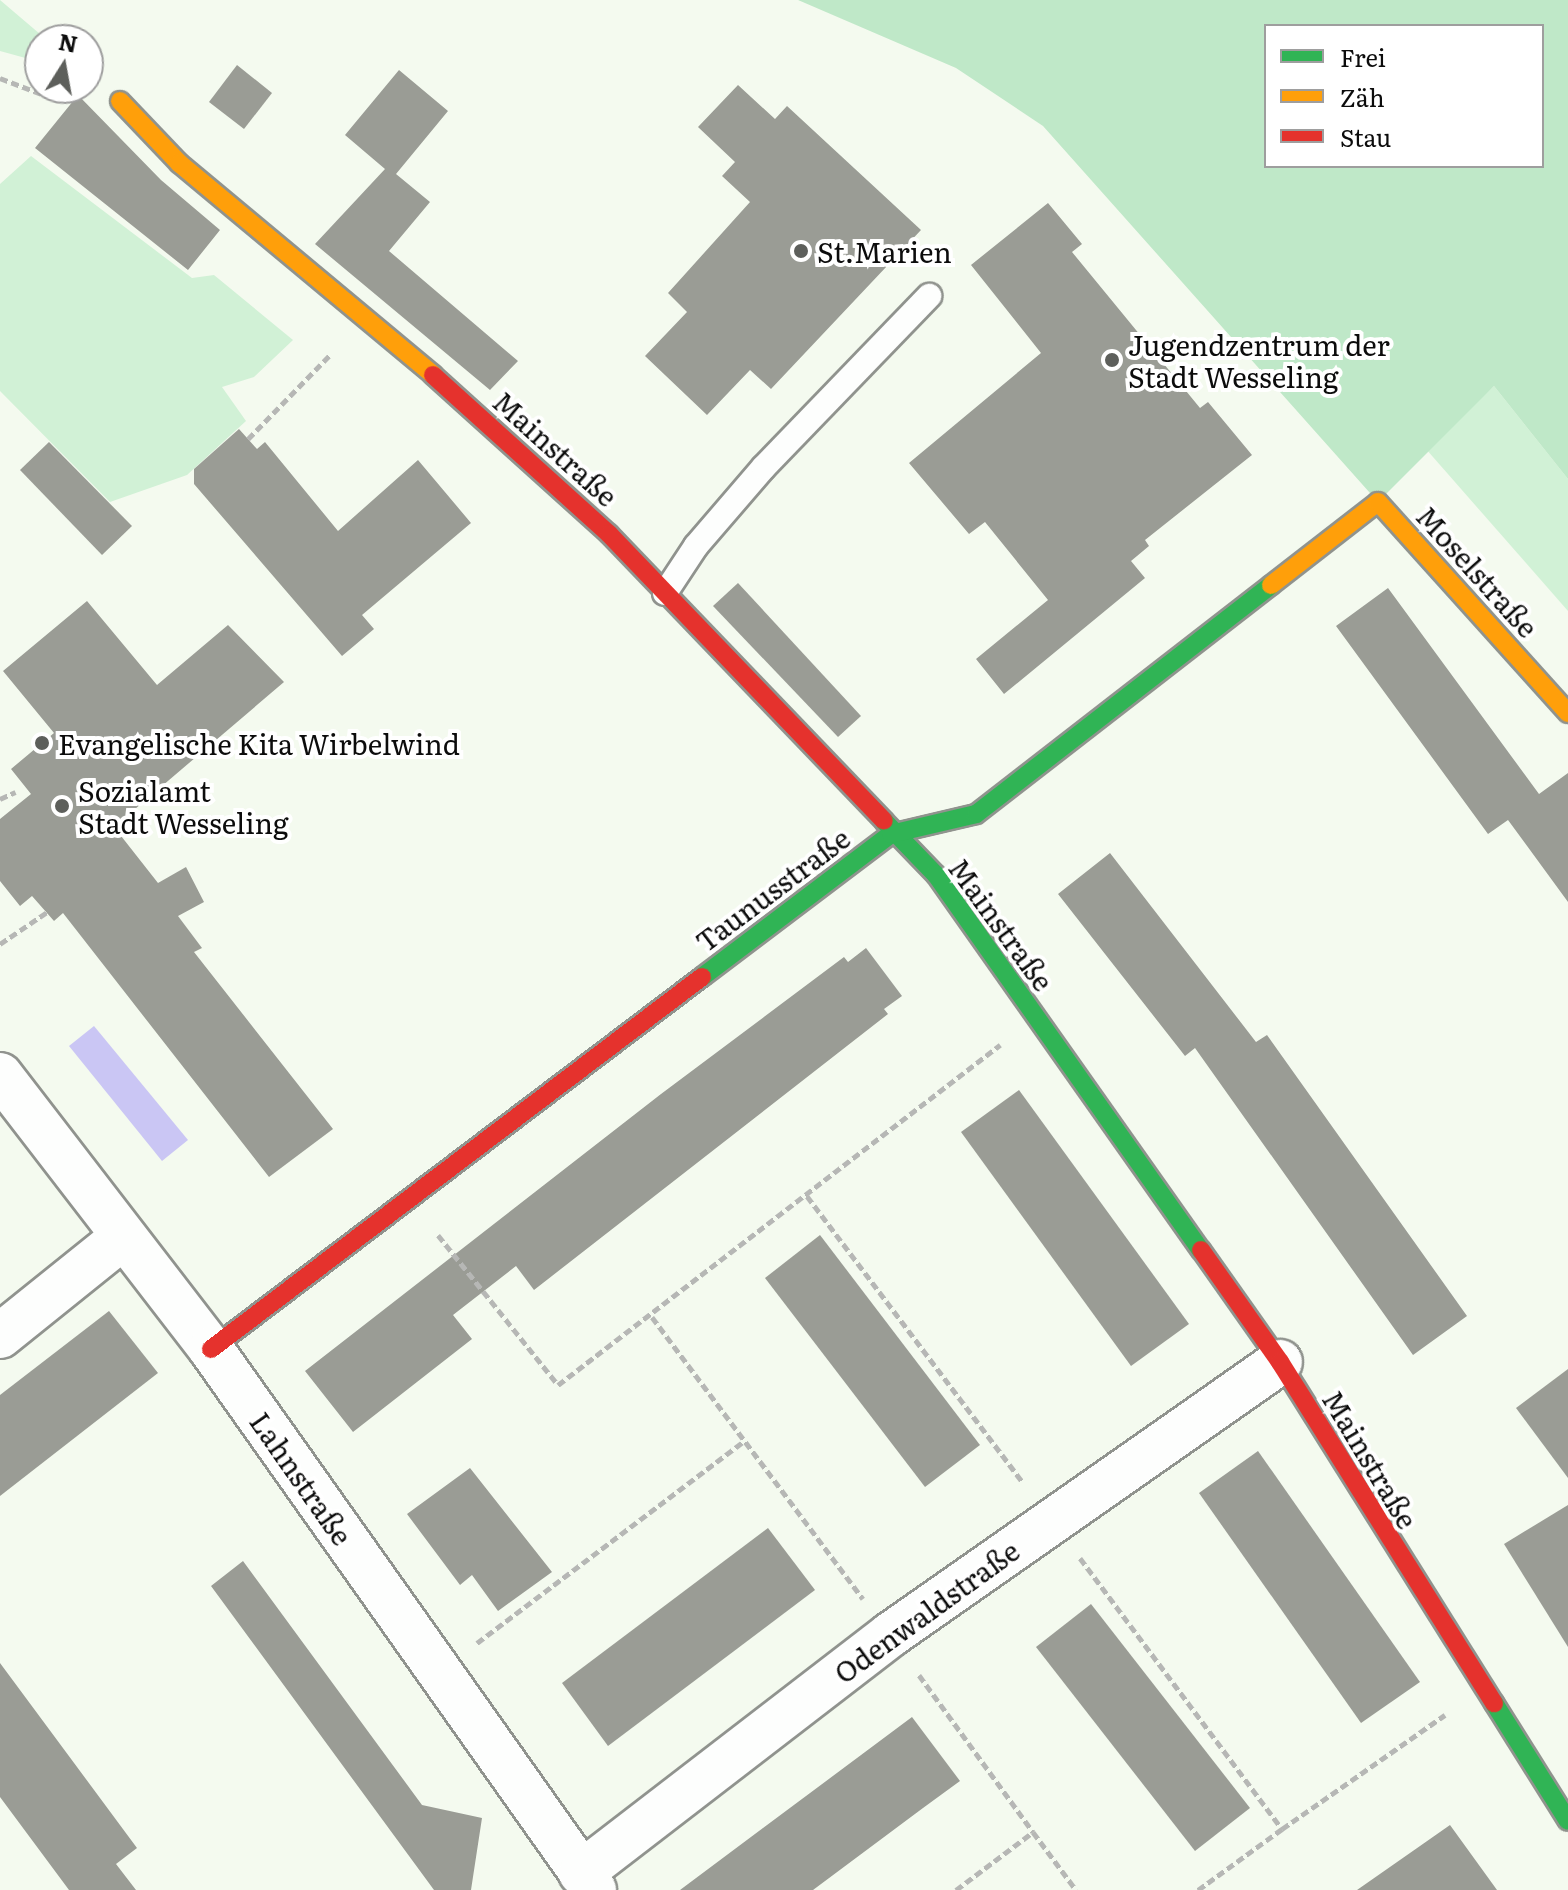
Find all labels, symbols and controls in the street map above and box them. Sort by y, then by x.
north arrow [24,24,104,104]
text: N [56,24,81,60]
legend [1264,24,1544,168]
text: Frei [1340,39,1386,74]
text: Zäh [1340,79,1385,114]
text: Stau [1340,119,1391,154]
place label: St.Marien [817,234,952,268]
marker: St.Marien [792,242,810,260]
place label: Jugendzentrum der Stadt Wesseling [1128,327,1390,393]
marker: Jugendzentrum der Stadt Wesseling [1103,351,1121,369]
street label: Mainstraße [487,384,625,512]
street label: Moselstraße [1410,499,1546,643]
place label: Evangelische Kita Wirbelwind [58,726,460,760]
marker: Evangelische Kita Wirbelwind [33,734,51,752]
place label: Sozialamt Stadt Wesseling [78,773,289,839]
marker: Sozialamt Stadt Wesseling [53,797,71,815]
street label: Taunusstraße [688,820,856,958]
street label: Mainstraße [943,851,1061,997]
street label: Mainstraße [1317,1384,1425,1534]
street label: Lahnstraße [244,1405,360,1551]
street label: Odenwaldstraße [827,1533,1025,1689]

